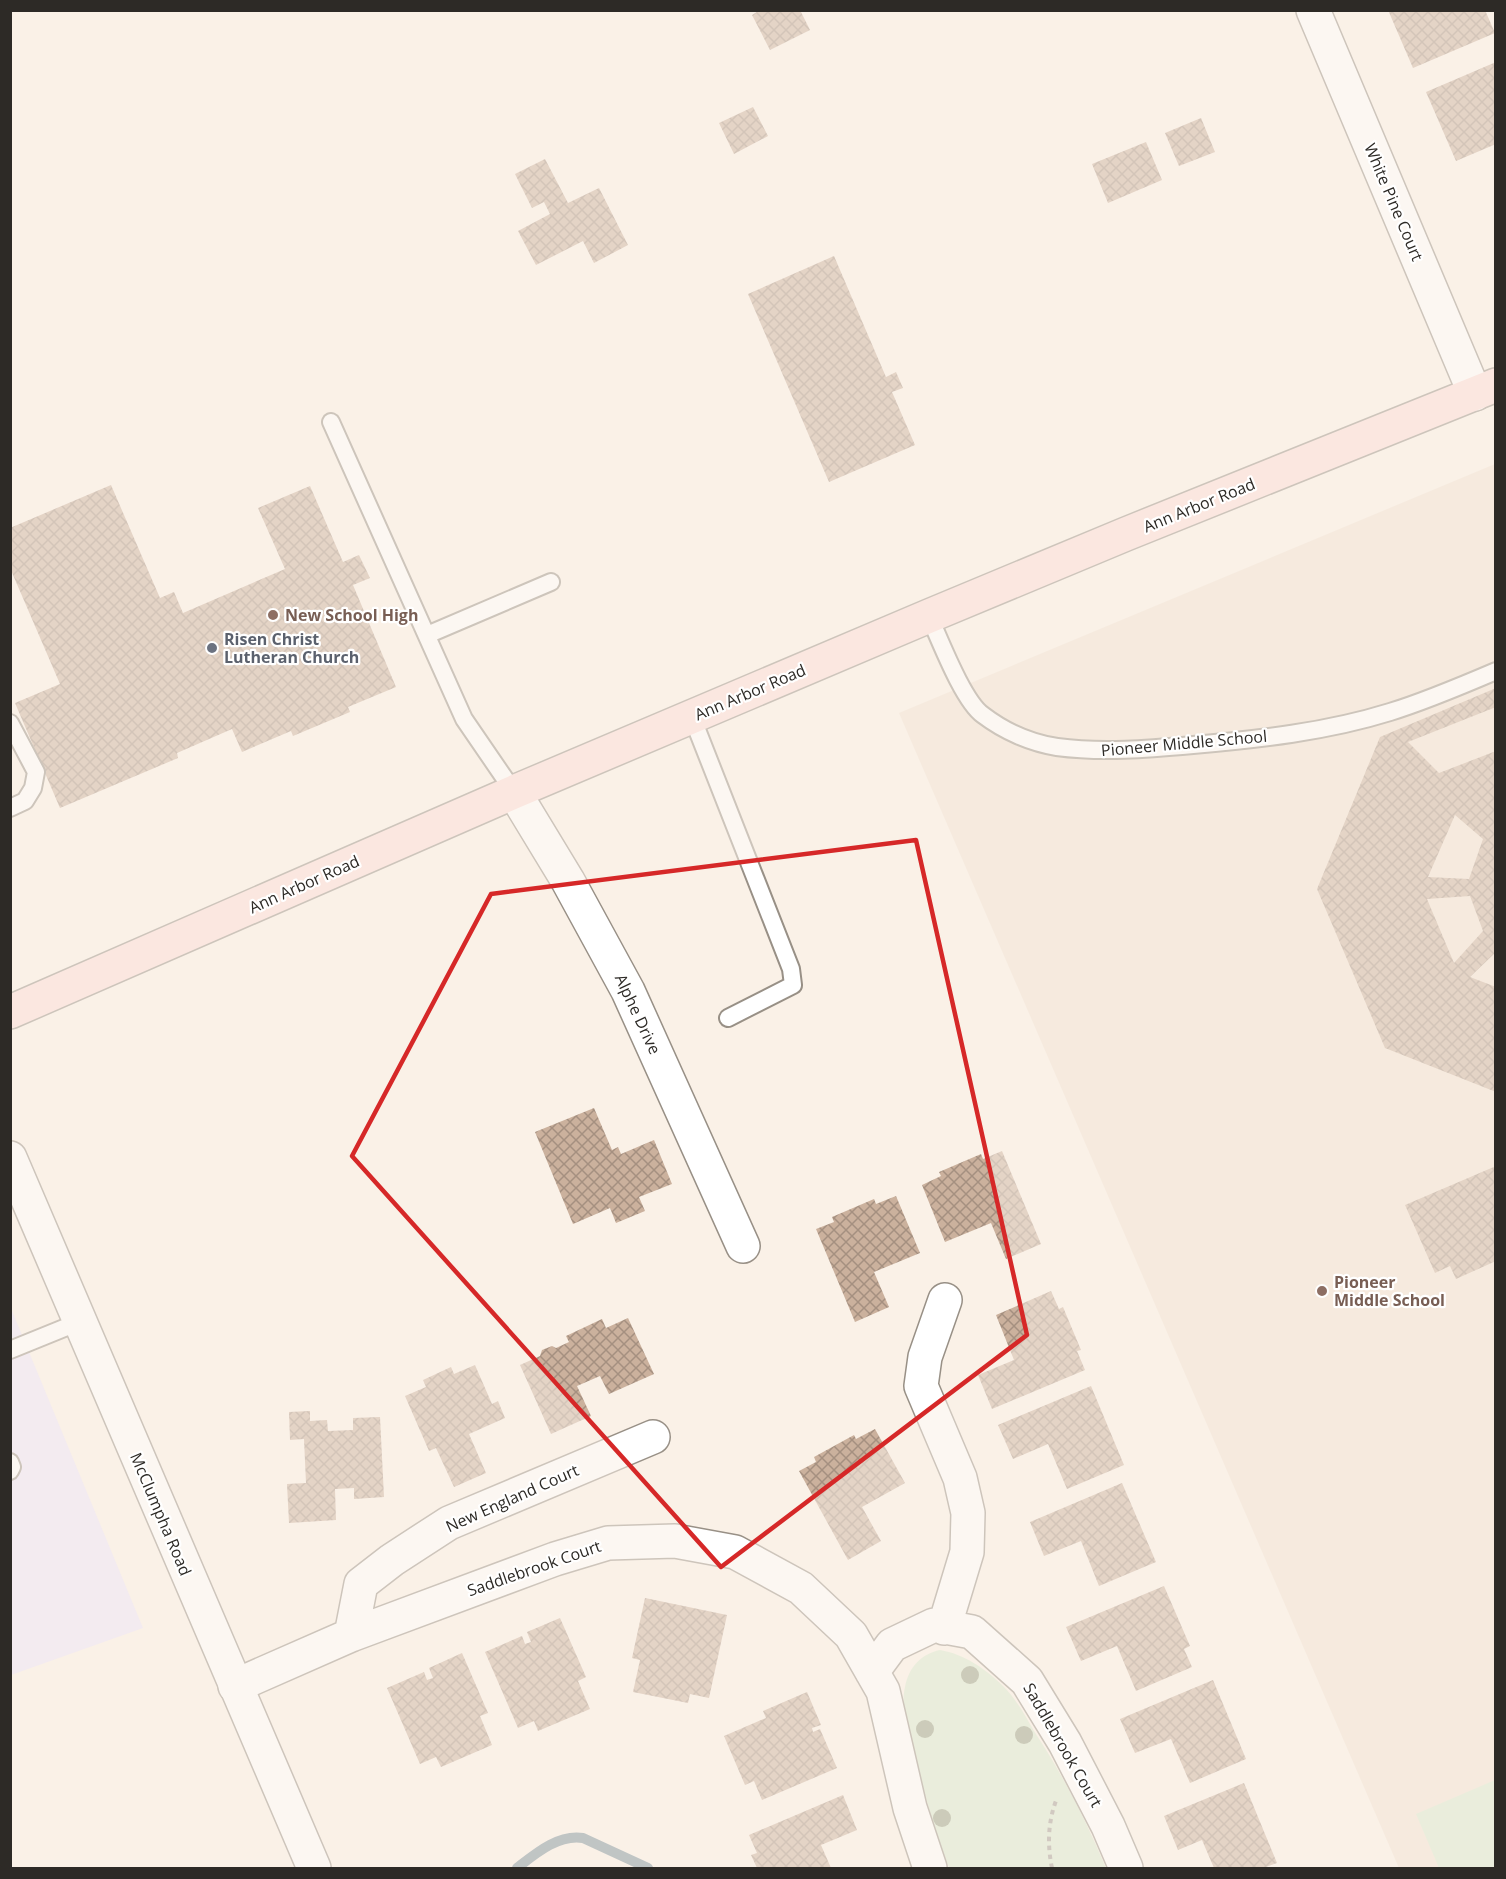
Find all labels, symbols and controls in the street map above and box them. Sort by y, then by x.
street label: White Pine Court [1359,140,1429,264]
street label: Ann Arbor Road [1140,473,1258,537]
place label: New School High [285,604,418,626]
marker: New School High [266,608,280,622]
place label: Risen Christ Lutheran Church [224,628,359,668]
marker: Risen Christ Lutheran Church [205,641,219,655]
street label: Ann Arbor Road [691,659,809,725]
street label: Pioneer Middle School [1100,725,1268,761]
street label: Ann Arbor Road [245,850,363,918]
street label: Alphe Drive [610,970,666,1058]
place label: Pioneer Middle School [1334,1271,1445,1311]
marker: Pioneer Middle School [1315,1284,1329,1298]
street label: McClumpha Road [125,1449,197,1579]
street label: New England Court [442,1459,582,1537]
street label: Saddlebrook Court [464,1535,604,1601]
street label: Saddlebrook Court [1018,1679,1108,1811]

